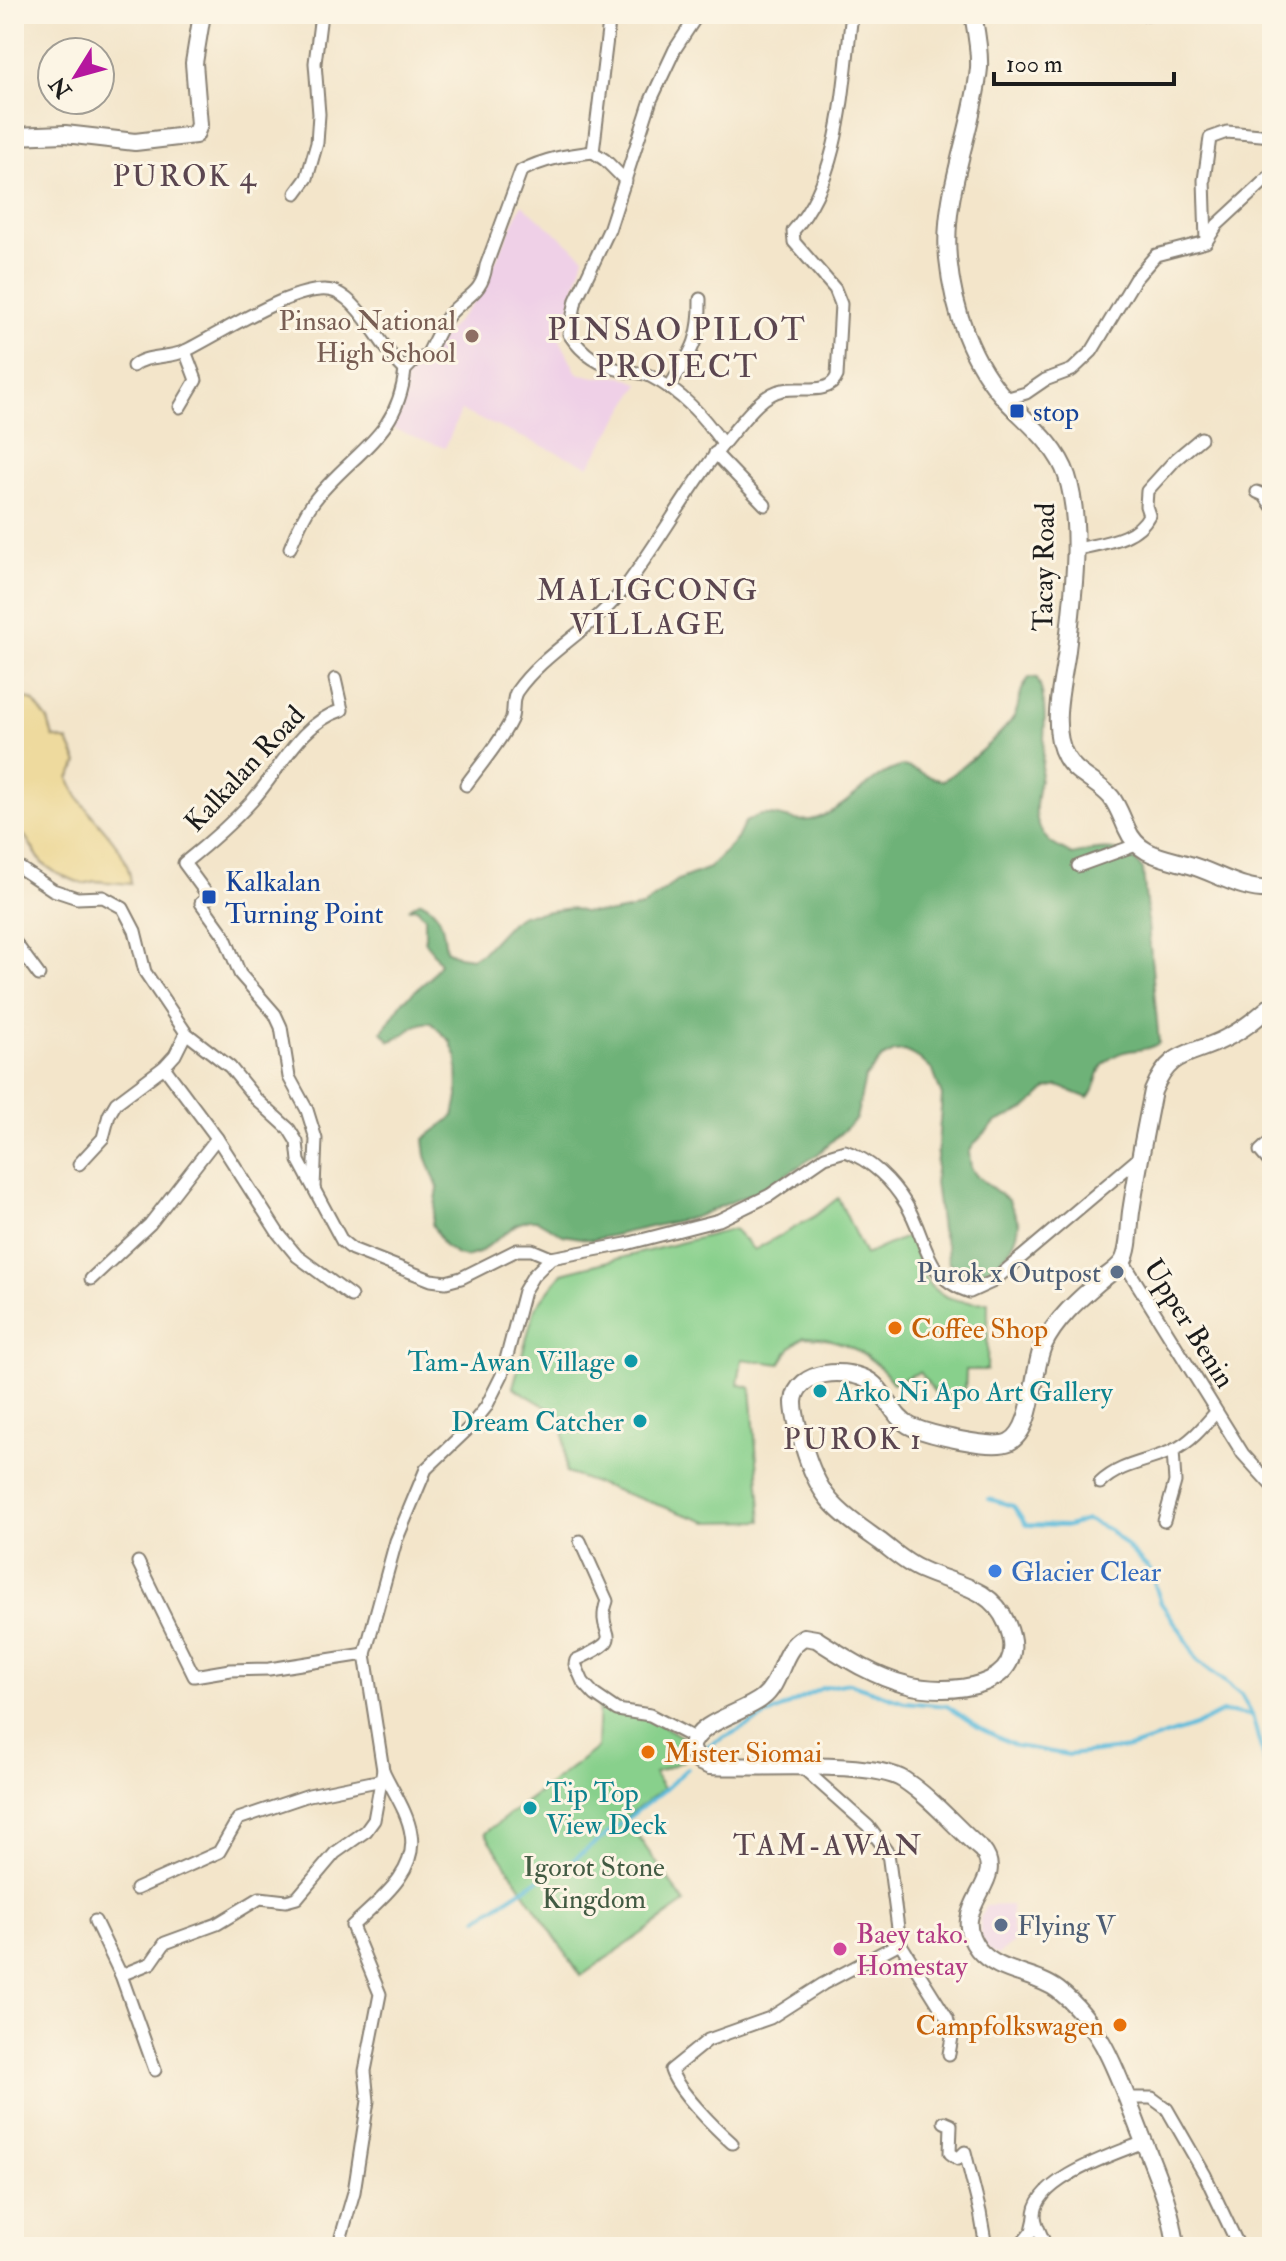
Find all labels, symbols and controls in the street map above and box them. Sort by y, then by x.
north arrow [36,36,116,116]
scale bar [994,36,1174,86]
text: 100 m [1006,49,1063,80]
text: N [44,71,79,105]
district label: PUROK 4 [112,158,258,195]
place label: Pinsao National High School [278,304,456,371]
district label: PINSAO PILOT PROJECT [547,310,807,387]
marker: Pinsao National High School [463,327,481,345]
place label: stop [1033,395,1079,430]
marker: stop [1008,402,1026,420]
street label: Tacay Road [1026,502,1063,632]
district label: MALIGCONG VILLAGE [537,572,759,643]
street label: Kalkalan Road [178,698,313,840]
place label: Kalkalan Turning Point [225,865,384,932]
marker: Kalkalan Turning Point [200,888,218,906]
street label: Upper Benin [1135,1253,1242,1395]
place label: Purok x Outpost [916,1256,1101,1291]
marker: Purok x Outpost [1108,1263,1126,1281]
place label: Coffee Shop [911,1312,1048,1347]
marker: Coffee Shop [886,1319,904,1337]
place label: Tam-Awan Village [407,1345,615,1380]
marker: Tam-Awan Village [622,1352,640,1370]
place label: Arko Ni Apo Art Gallery [835,1375,1114,1410]
marker: Arko Ni Apo Art Gallery [811,1382,829,1400]
place label: Dream Catcher [451,1405,625,1440]
marker: Dream Catcher [631,1412,649,1430]
district label: PUROK 1 [783,1421,923,1458]
place label: Glacier Clear [1011,1555,1162,1590]
marker: Glacier Clear [986,1562,1004,1580]
place label: Mister Siomai [664,1736,822,1771]
marker: Mister Siomai [639,1743,657,1761]
place label: Tip Top View Deck [546,1776,668,1843]
marker: Tip Top View Deck [521,1799,539,1817]
district label: TAM-AWAN [733,1827,923,1864]
park label: Igorot Stone Kingdom [523,1850,665,1917]
place label: Flying V [1017,1909,1117,1944]
marker: Flying V [992,1916,1010,1934]
place label: Baey tako. Homestay [856,1917,968,1984]
marker: Baey tako. Homestay [831,1940,849,1958]
place label: Campfolkswagen [916,2009,1104,2044]
marker: Campfolkswagen [1111,2016,1129,2034]

